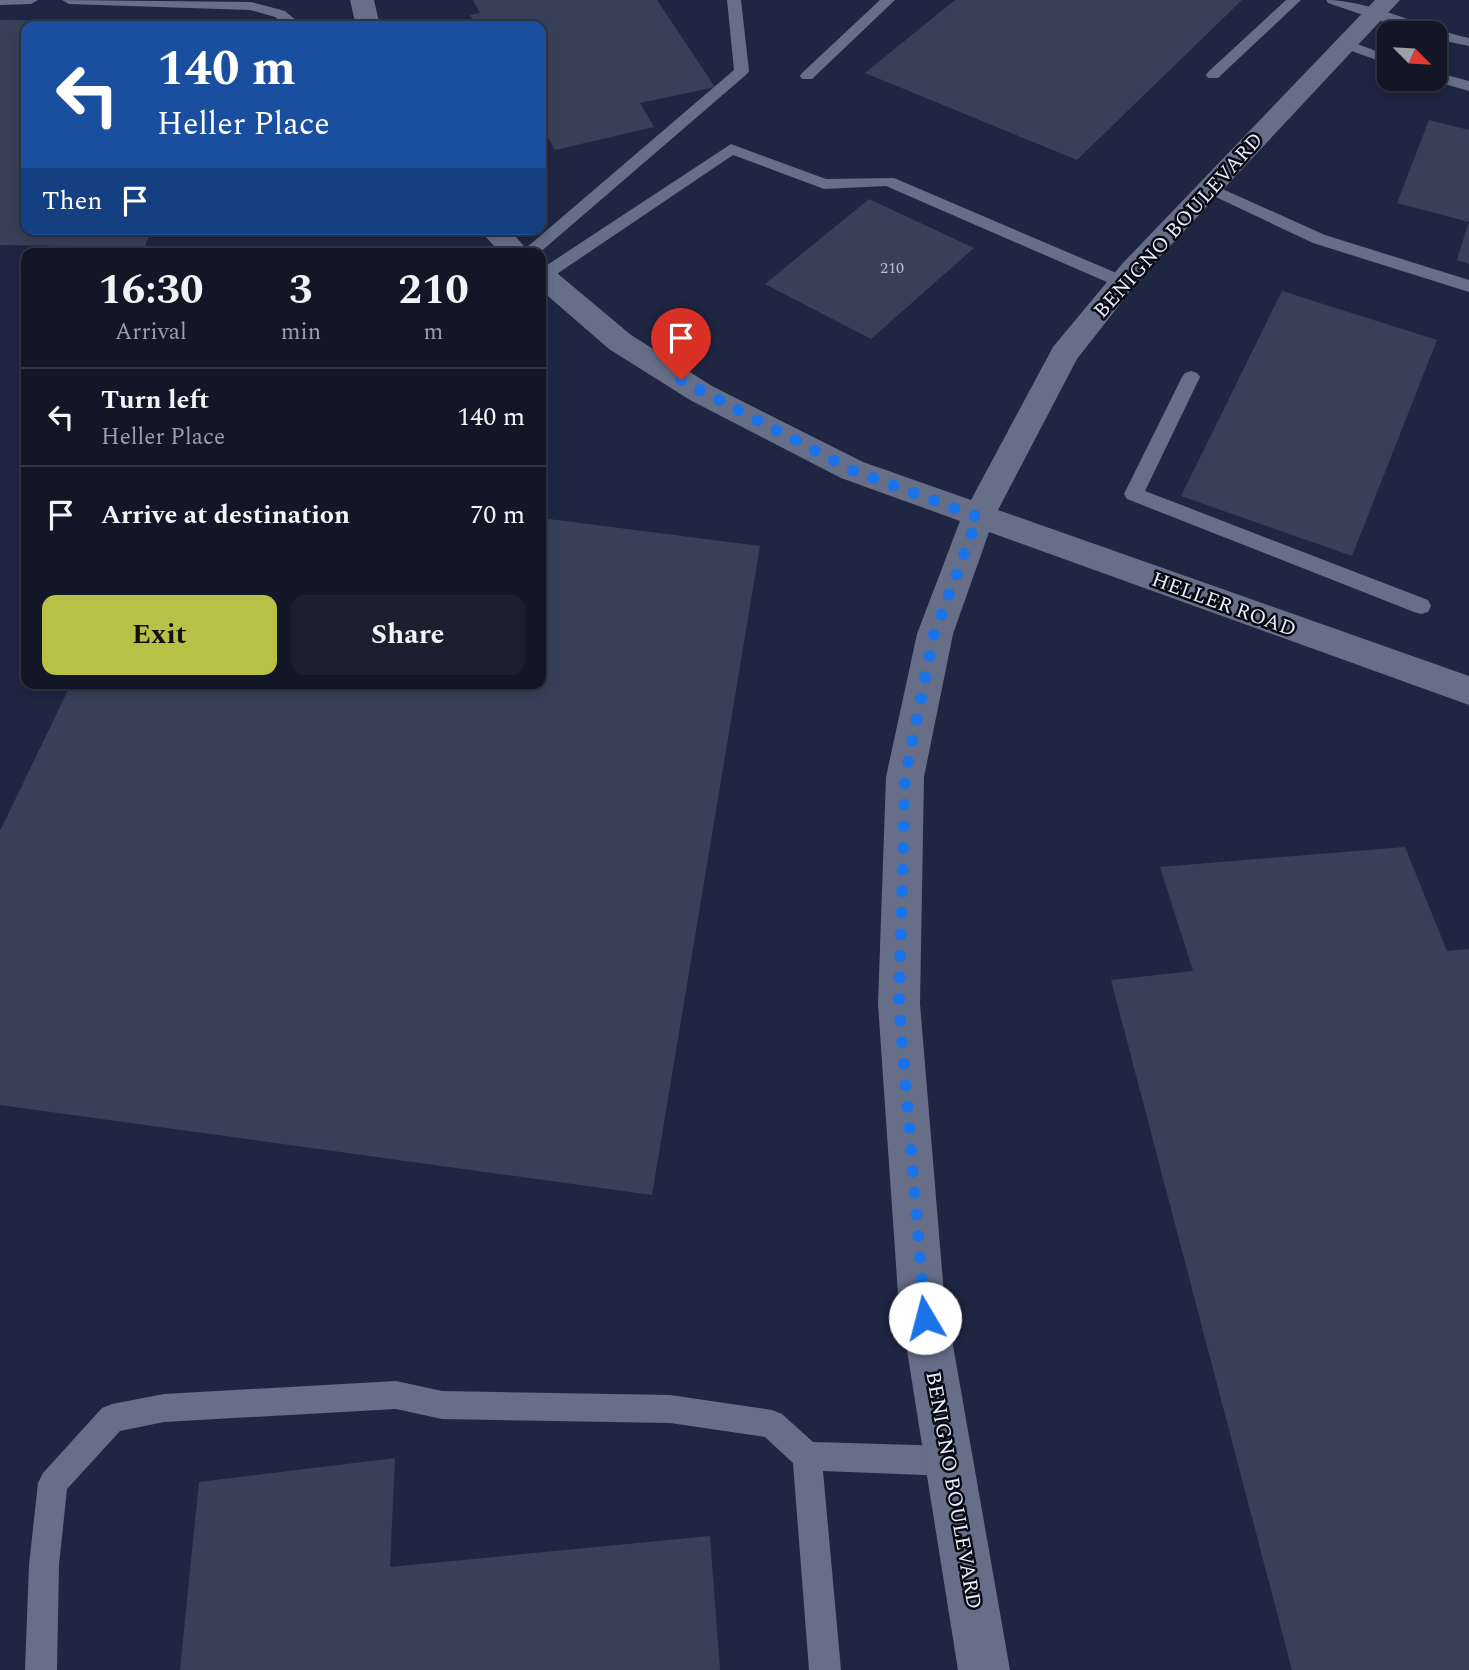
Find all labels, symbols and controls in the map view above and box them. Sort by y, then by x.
north arrow [1377,21,1447,91]
map controls [1377,21,1447,91]
text: 140 m [157,32,296,107]
icon: left [42,49,133,140]
text: Heller Place [157,100,330,149]
street label: BENIGNO BOULEVARD [1086,125,1271,326]
text: Then [42,181,102,221]
icon: arrive [116,182,154,220]
house number: 210 [880,256,904,280]
text: 16:30 [98,259,204,322]
text: 3 [289,259,313,322]
text: 210 [398,259,469,322]
pin [651,308,711,380]
text: Arrival [115,315,187,350]
text: min [281,315,321,350]
text: m [424,315,443,350]
icon: arrive [662,319,700,357]
text: Turn left [101,380,209,420]
text: 140 m [457,397,525,437]
icon: left [42,398,80,436]
text: Heller Place [101,420,225,455]
text: Arrive at destination [101,495,350,535]
text: 70 m [470,495,525,535]
icon: arrive [42,496,80,534]
street label: HELLER ROAD [1147,564,1300,646]
button: Exit [42,595,277,675]
button: Share [291,595,525,675]
position arrow [888,1281,962,1355]
street label: BENIGNO BOULEVARD [916,1369,990,1612]

